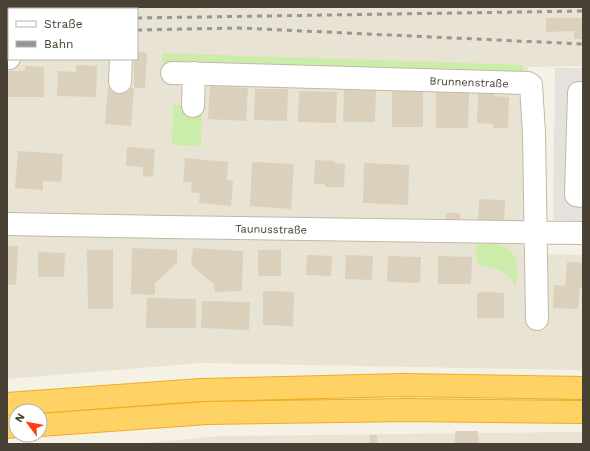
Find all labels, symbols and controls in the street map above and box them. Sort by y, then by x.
legend [8,8,138,60]
text: Straße [44,17,83,31]
text: Bahn [44,37,73,51]
street label: Brunnenstraße [429,75,509,90]
street label: Taunusstraße [235,222,307,237]
north arrow [8,403,48,443]
text: N [12,411,28,425]

